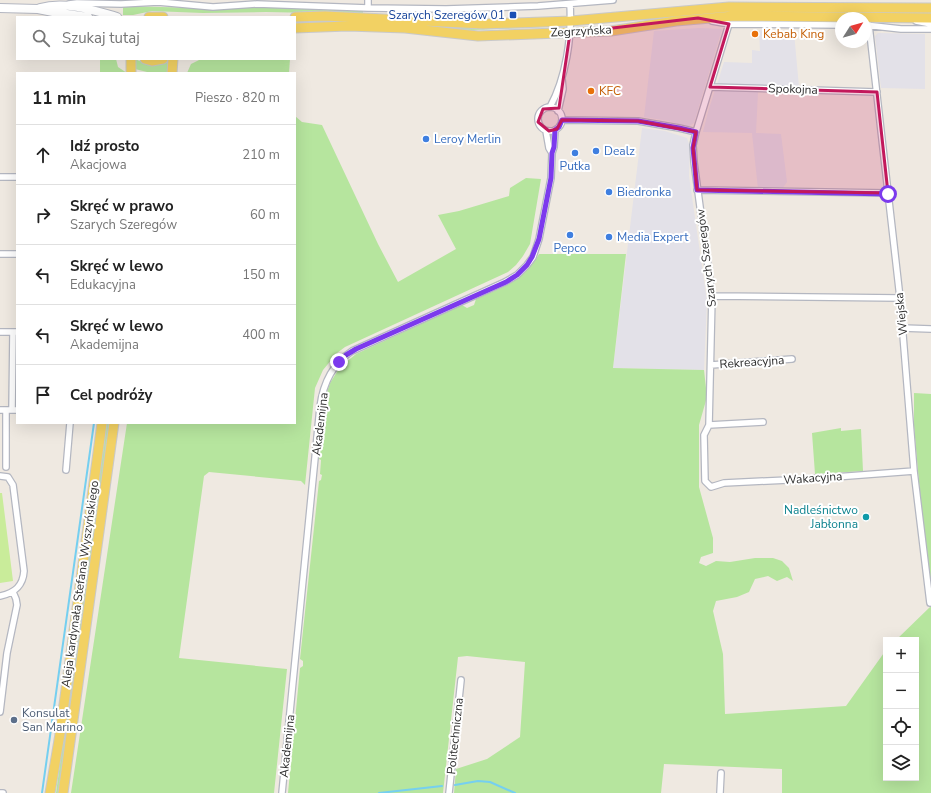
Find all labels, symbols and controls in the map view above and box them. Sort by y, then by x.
place label: Szarych Szeregów 01 [389,7,505,23]
marker: Szarych Szeregów 01 [508,10,518,20]
north arrow [835,12,871,48]
search box [16,16,296,60]
street label: Zegrzyńska [550,21,612,41]
place label: Kebab King [763,26,824,42]
icon: search [30,27,52,49]
text: Szukaj tutaj [62,28,140,48]
marker: Kebab King [750,29,760,39]
street label: Spokojna [768,80,818,98]
place label: KFC [599,83,621,99]
marker: KFC [586,86,596,96]
text: 11 min [32,87,86,110]
text: Pieszo · 820 m [195,89,280,107]
place label: Leroy Merlin [434,131,501,147]
marker: Leroy Merlin [421,134,431,144]
text: Idź prosto [70,136,139,156]
place label: Dealz [604,143,635,159]
icon: ahead [32,144,54,166]
text: 210 m [242,146,280,164]
marker: Dealz [591,146,601,156]
marker: Putka [570,148,580,158]
text: Akacjowa [70,156,127,174]
place label: Putka [560,158,590,174]
place label: Biedronka [617,184,671,200]
route start [879,185,897,203]
marker: Biedronka [604,187,614,197]
text: Skręć w prawo [70,196,174,216]
icon: right [32,204,54,226]
text: 60 m [250,206,280,224]
street label: Szarych Szeregów [692,208,720,308]
text: Szarych Szeregów [70,216,177,234]
place label: Media Expert [617,229,689,245]
marker: Pepco [565,230,575,240]
marker: Media Expert [604,232,614,242]
place label: Pepco [554,240,587,256]
text: Skręć w lewo [70,256,163,276]
icon: left [32,264,54,286]
text: 150 m [242,266,280,284]
text: Edukacyjna [70,276,136,294]
street label: Wiejska [891,292,911,336]
text: Skręć w lewo [70,316,163,336]
icon: left [32,324,54,346]
text: 400 m [242,326,280,344]
text: Akademijna [70,336,139,354]
street label: Rekreacyjna [719,352,785,372]
route end [330,353,348,371]
icon: arrive [32,384,54,406]
text: Cel podróży [70,385,152,405]
street label: Akademijna [308,392,332,456]
street label: Wakacyjna [783,468,843,488]
street label: Aleja kardynała Stefana Wyszyńskiego [58,479,103,689]
place label: Nadleśnictwo Jabłonna [784,502,858,532]
marker: Nadleśnictwo Jabłonna [861,512,871,522]
map controls [883,637,919,781]
button: + [883,637,919,673]
button: − [883,673,919,709]
street label: Politechniczna [443,697,467,775]
place label: Konsulat San Marino [22,705,83,735]
button: locate [883,709,919,745]
street label: Akademijna [276,714,298,778]
marker: Konsulat San Marino [9,715,19,725]
button: layers [883,745,919,781]

